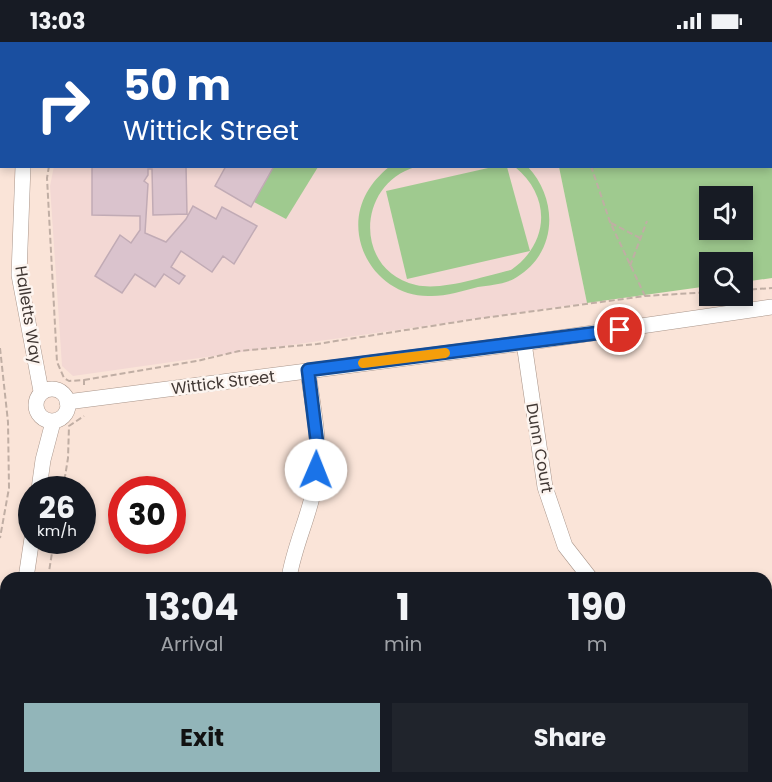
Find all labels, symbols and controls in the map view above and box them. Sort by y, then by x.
text: 13:03 [30,6,85,37]
text: 50 m [123,56,231,115]
icon: right [24,66,102,144]
text: Wittick Street [123,112,299,149]
map controls [699,186,753,306]
button: sound [699,186,753,240]
button: search [699,252,753,306]
street label: Halletts Way [9,264,48,366]
pin [594,304,645,355]
icon: arrive [603,313,636,346]
street label: Wittick Street [170,365,276,400]
street label: Dunn Court [520,401,559,495]
position arrow [284,438,348,502]
speed limit sign: 30 [108,476,186,554]
text: 26 [39,486,75,529]
text: km/h [37,520,77,541]
text: 13:04 [145,582,239,633]
text: 1 [396,582,410,633]
text: 190 [568,582,627,633]
text: Arrival [160,630,223,658]
text: min [384,630,422,658]
text: m [587,630,607,658]
button: Exit [24,703,380,772]
button: Share [392,703,748,772]

